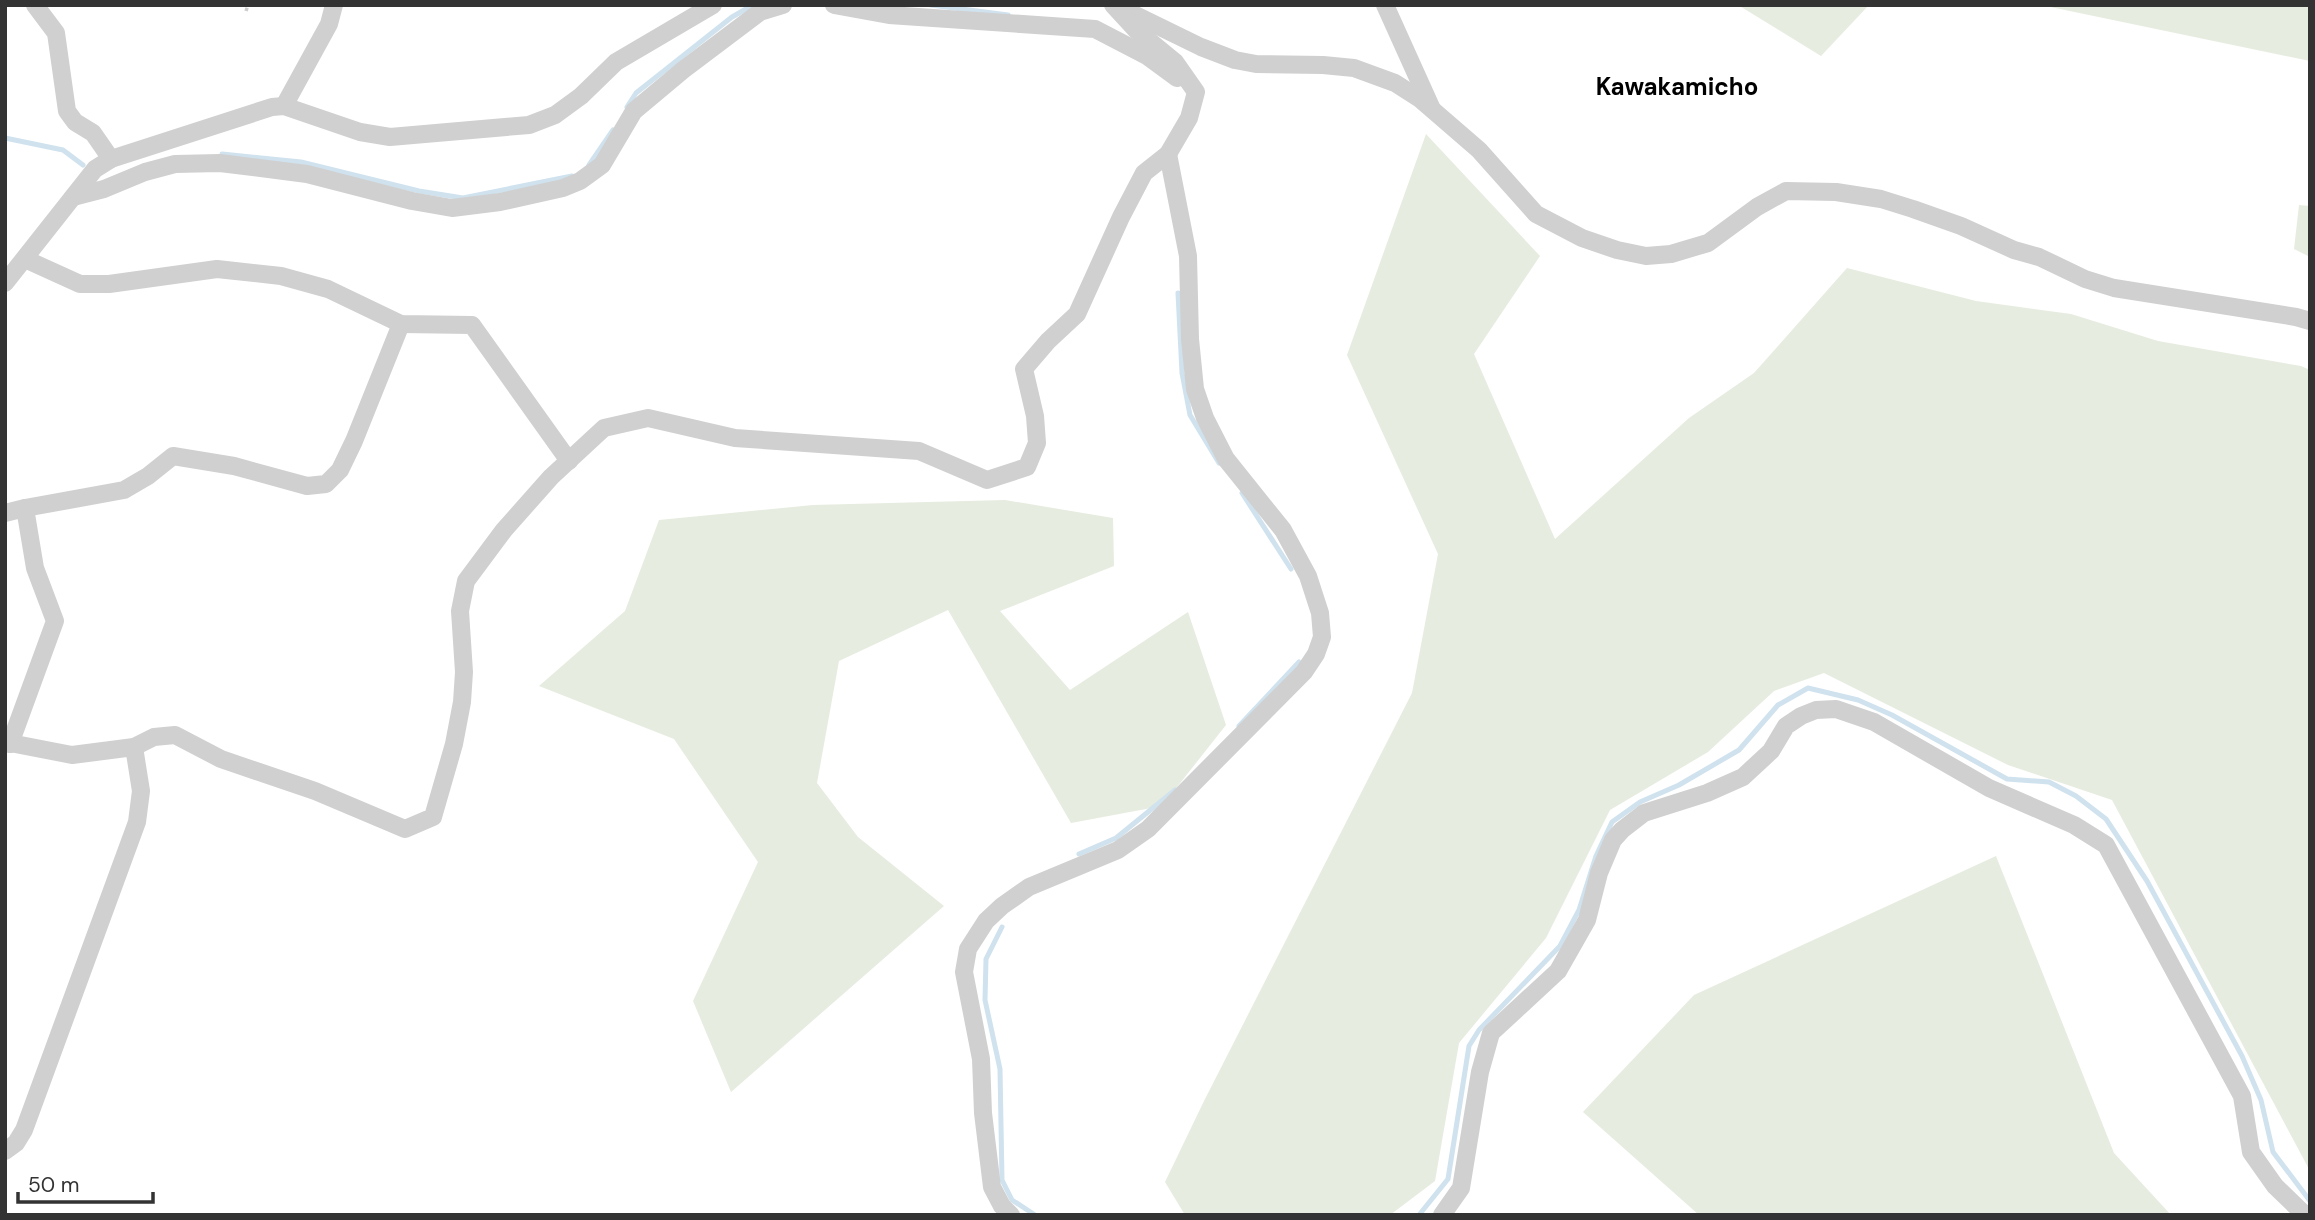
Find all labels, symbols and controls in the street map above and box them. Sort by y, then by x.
district label: Kawakamicho [1596,71,1758,102]
scale bar [18,1160,152,1204]
text: 50 m [28,1171,79,1199]

